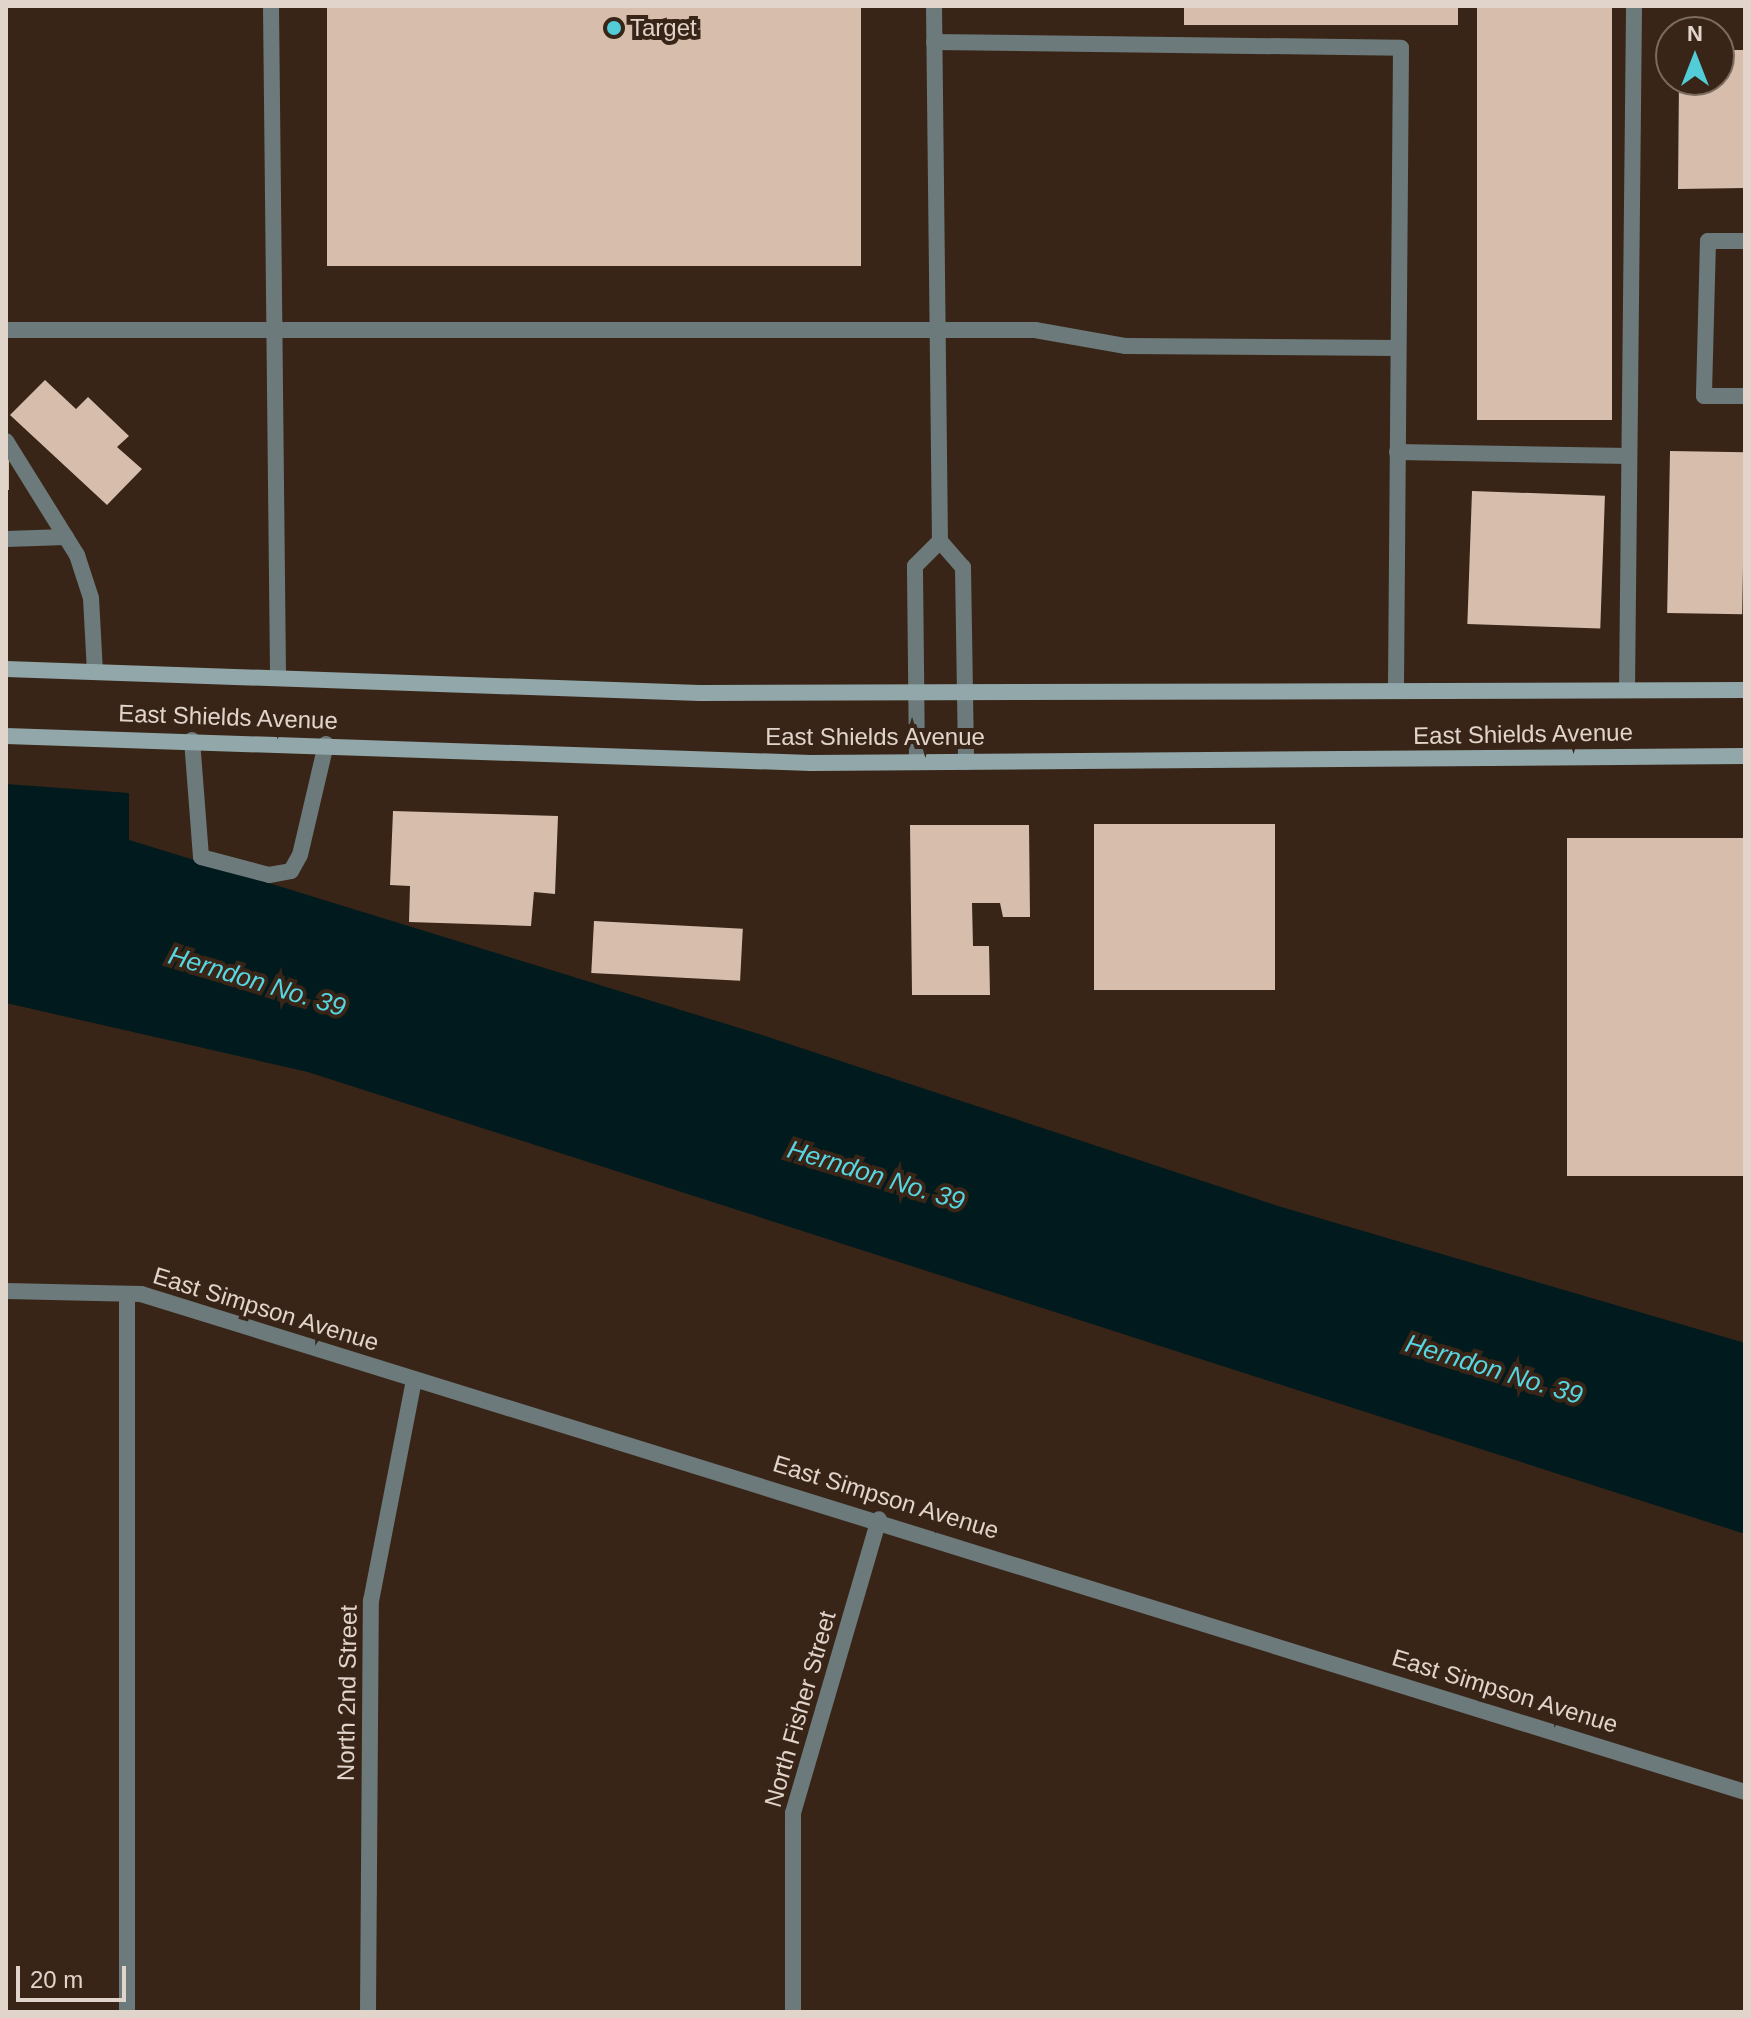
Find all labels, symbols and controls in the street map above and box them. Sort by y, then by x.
place label: Target [630,14,697,42]
north arrow [1655,16,1735,96]
marker: Target [605,19,623,37]
text: N [1687,21,1703,46]
street label: East Shields Avenue [117,699,339,735]
street label: East Shields Avenue [1412,718,1634,750]
street label: East Shields Avenue [764,723,986,751]
water label: Herndon No. 39 [165,940,349,1024]
water label: Herndon No. 39 [784,1134,968,1218]
street label: East Simpson Avenue [149,1261,383,1357]
water label: Herndon No. 39 [1402,1328,1586,1412]
street label: East Simpson Avenue [769,1449,1003,1545]
street label: North 2nd Street [331,1605,363,1781]
street label: North Fisher Street [758,1608,842,1810]
street label: East Simpson Avenue [1388,1643,1622,1739]
scale bar [20,1950,130,2000]
text: 20 m [30,1966,83,1993]

